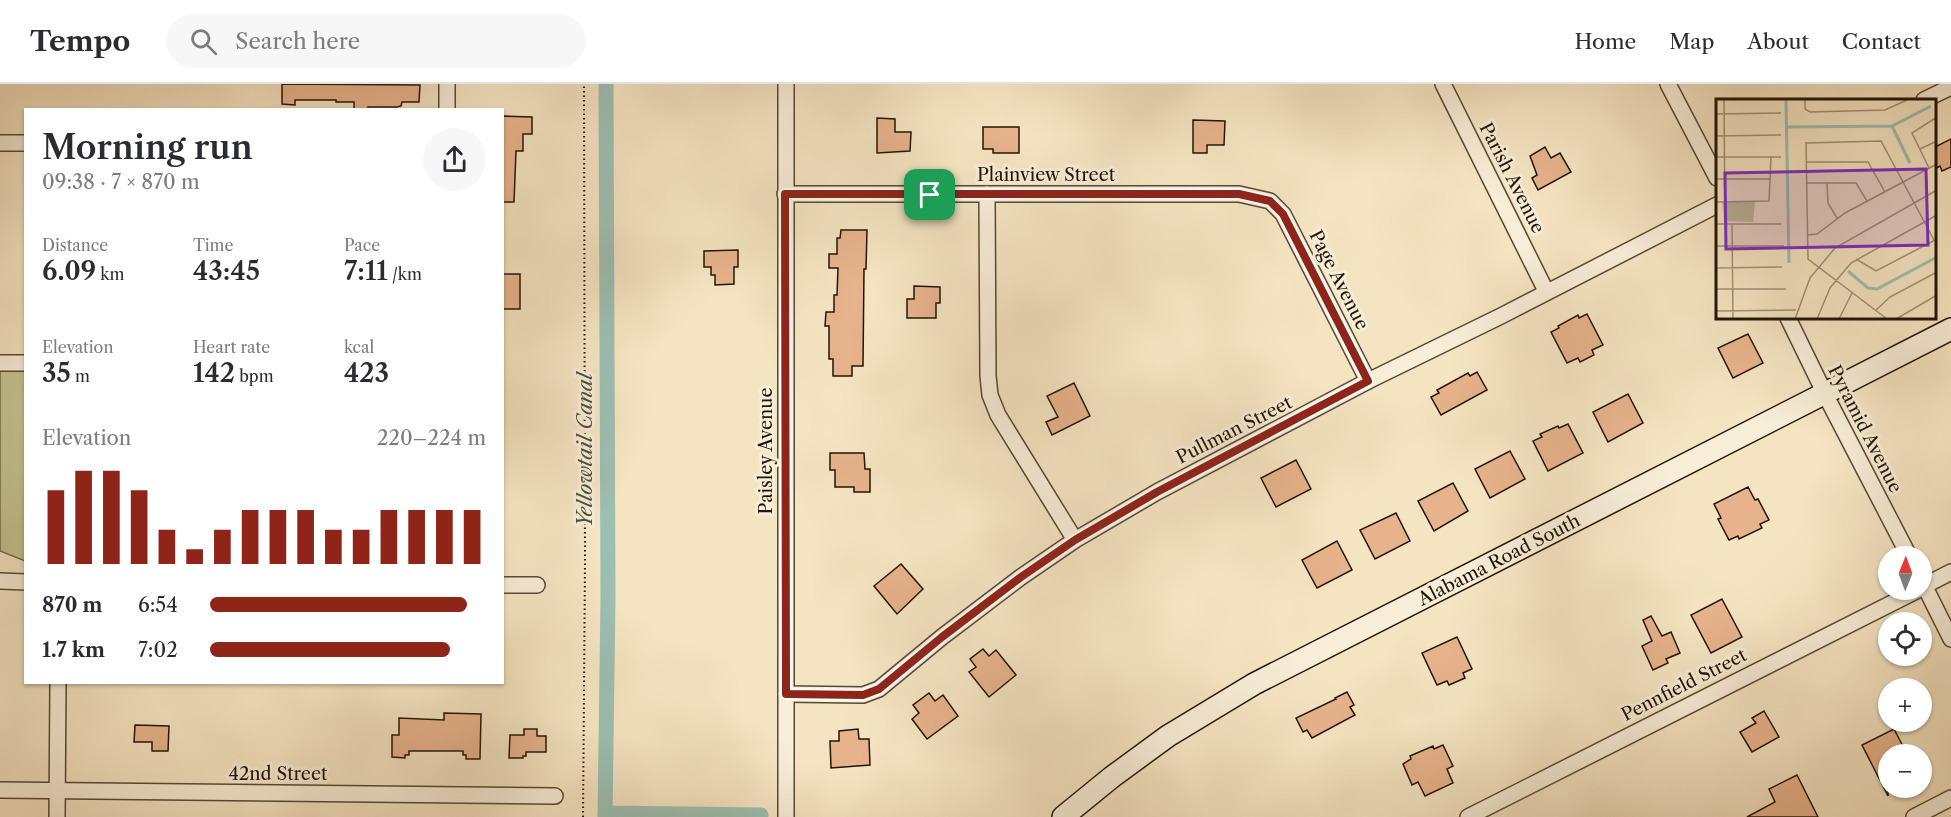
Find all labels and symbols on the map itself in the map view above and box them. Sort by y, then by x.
inset map [1716,99,1936,320]
street label: Parish Avenue [1475,119,1549,237]
street label: Plainview Street [977,164,1116,186]
pin [904,169,955,220]
street label: Page Avenue [1305,227,1373,333]
street label: Pyramid Avenue [1823,362,1907,496]
water label: Yellowtail Canal [573,370,597,527]
street label: Paisley Avenue [755,387,777,515]
street label: Pullman Street [1172,391,1296,469]
street label: Alabama Road South [1413,510,1584,611]
north arrow [1878,546,1932,600]
street label: Pennfield Street [1618,644,1751,726]
street label: 42nd Street [229,763,328,785]

